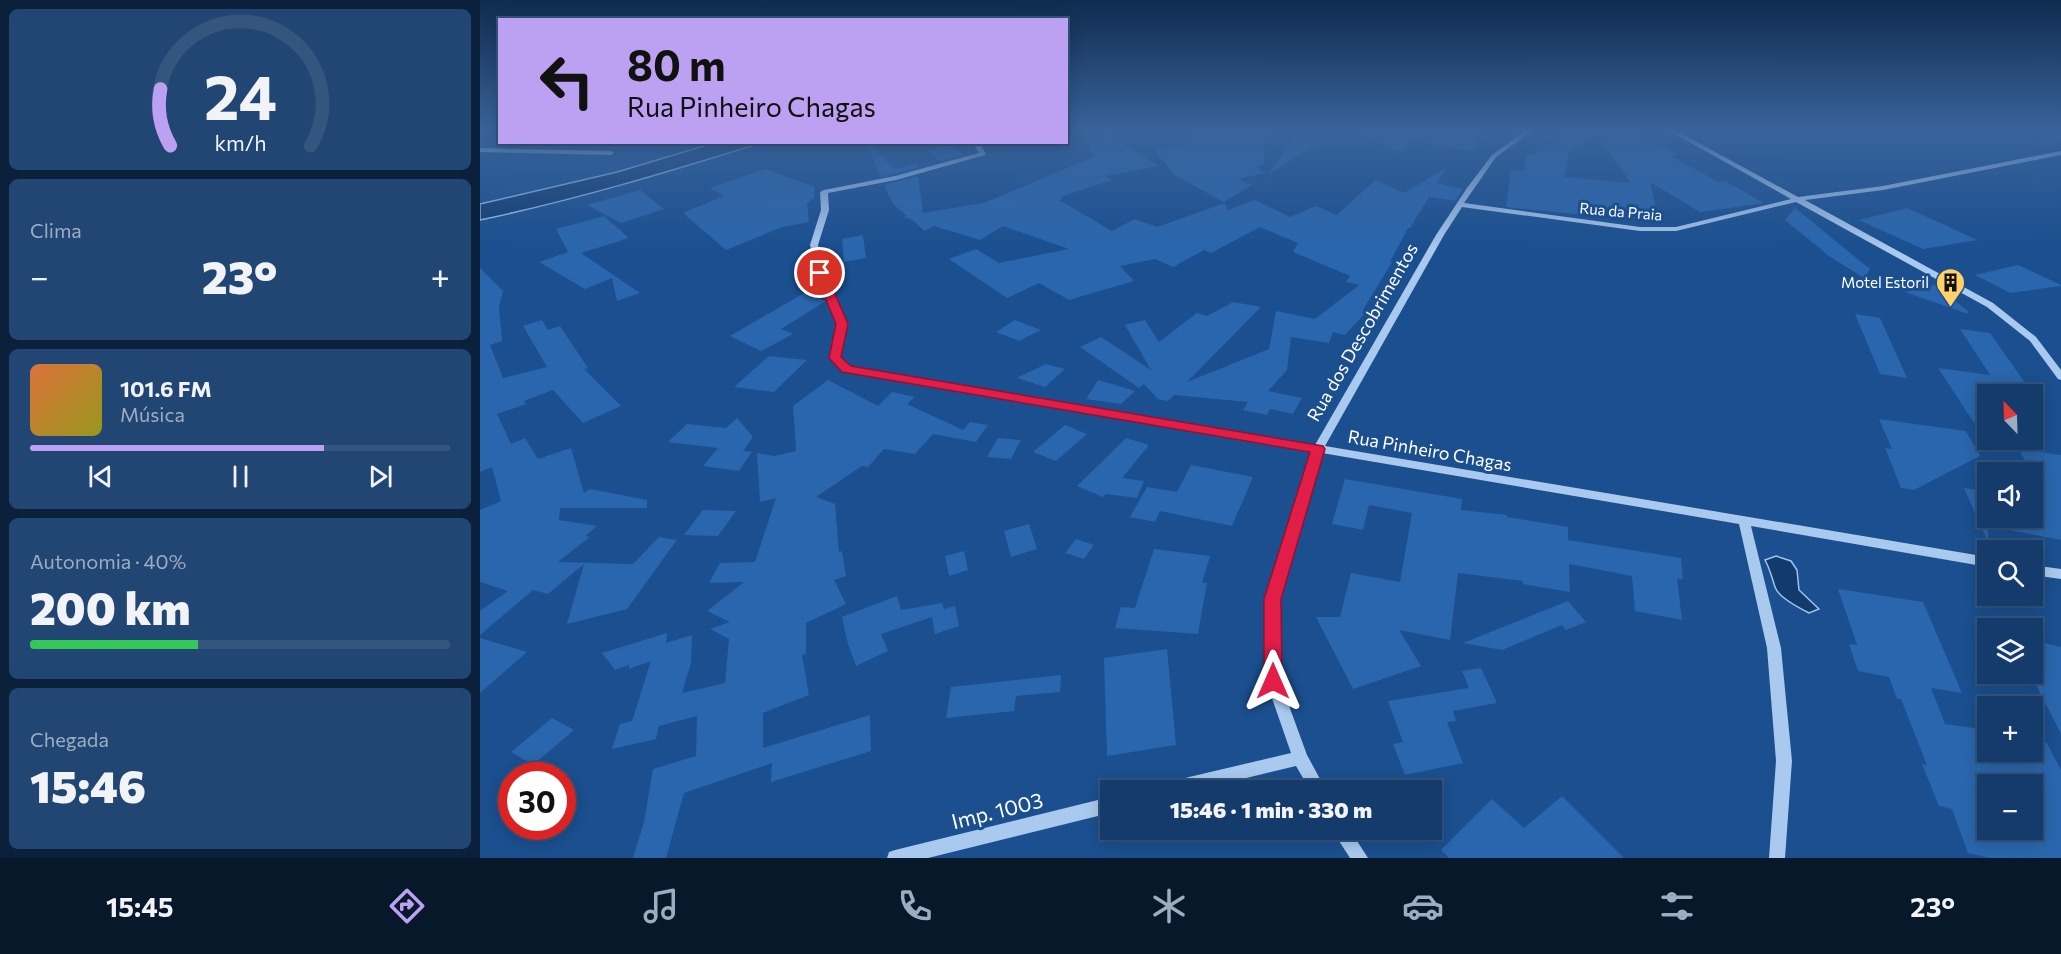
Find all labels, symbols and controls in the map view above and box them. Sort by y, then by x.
text: 80 m [627,38,726,90]
icon: left [528,42,606,120]
text: 24 [204,58,276,134]
text: Rua Pinheiro Chagas [627,90,876,123]
text: km/h [214,130,266,156]
street label: Rua da Praia [1579,198,1663,224]
text: Clima [30,218,82,242]
street label: Rua dos Descobrimentos [1302,239,1422,425]
pin [794,247,845,298]
text: 23° [202,248,278,303]
text: − [30,255,49,296]
text: + [431,255,450,296]
icon: arrive [803,256,836,289]
building icon: Motel Estoril [1934,266,1966,308]
place label: Motel Estoril [1841,273,1929,291]
text: 101.6 FM [120,375,212,402]
north arrow [1977,384,2043,450]
map controls [1977,384,2043,840]
text: Música [120,402,185,426]
street label: Rua Pinheiro Chagas [1346,425,1514,475]
icon: previous [84,460,117,493]
icon: pause [224,460,257,493]
icon: next [364,460,397,493]
button: sound [1977,462,2043,528]
button: search [1977,540,2043,606]
text: Autonomia · 40% [30,549,186,573]
text: 200 km [30,579,191,634]
button: layers [1977,618,2043,684]
position arrow [1241,649,1305,713]
button: + [1977,696,2043,762]
text: Chegada [30,727,109,751]
text: 15:46 [30,757,146,812]
speed limit sign: 30 [498,762,576,840]
button: − [1977,774,2043,840]
street label: Imp. 1003 [949,787,1045,833]
text: 15:46 · 1 min · 330 m [1170,796,1372,823]
icon: directions [386,885,428,927]
icon: music [640,885,682,927]
icon: phone [894,885,936,927]
icon: climate [1148,885,1190,927]
icon: car [1402,885,1444,927]
icon: filters [1656,885,1698,927]
text: 15:45 [106,890,173,923]
text: 23° [1910,890,1955,923]

